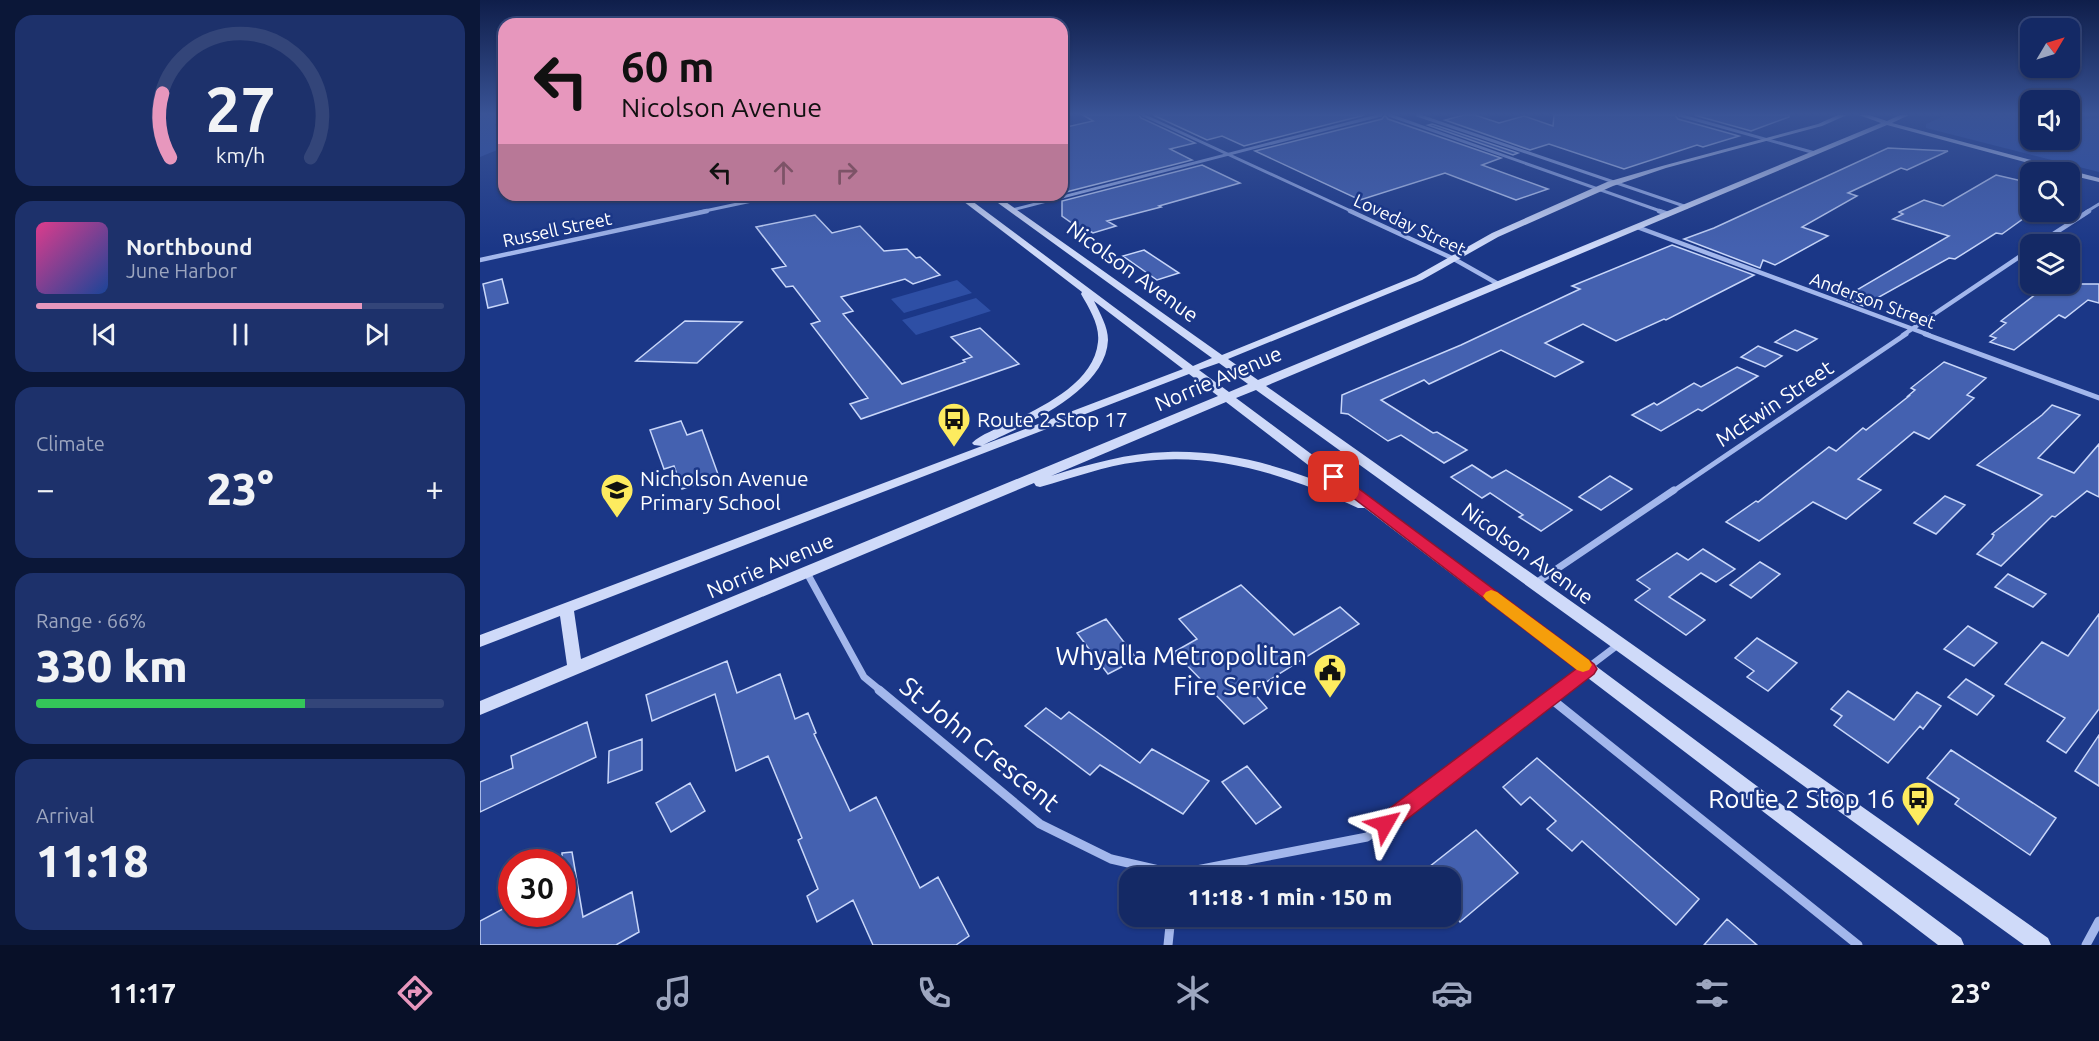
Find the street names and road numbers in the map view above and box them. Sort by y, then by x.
street label: Loveday Street [1351,189,1469,259]
street label: Russell Street [501,208,613,250]
street label: Nicolson Avenue [1063,215,1203,327]
street label: Anderson Street [1807,268,1939,332]
street label: Norrie Avenue [1151,340,1285,416]
street label: McEwin Street [1711,355,1837,451]
street label: Nicolson Avenue [1458,497,1598,609]
street label: Norrie Avenue [703,527,837,603]
street label: St John Crescent [895,671,1065,817]

